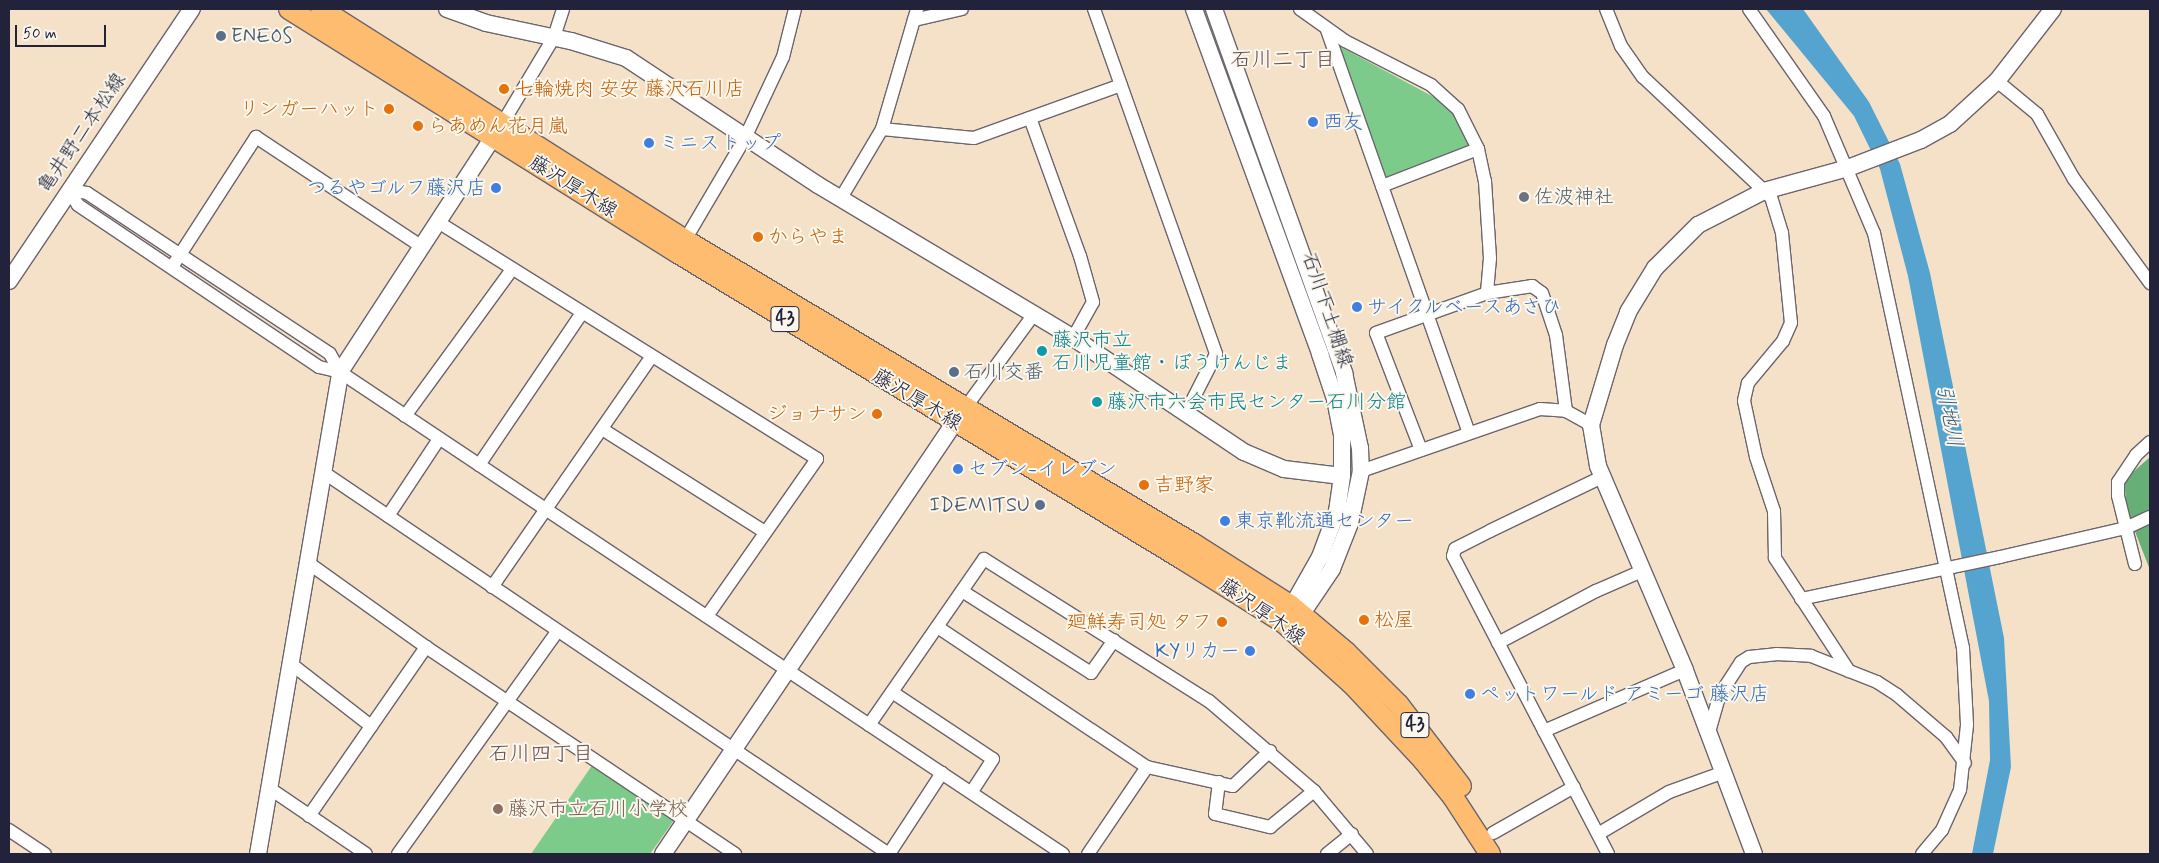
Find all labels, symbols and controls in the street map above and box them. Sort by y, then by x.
scale bar [18,15,109,47]
text: 50 m [23,24,57,44]
place label: ENEOS [231,24,293,48]
marker: ENEOS [215,30,227,42]
district label: 石川二丁目 [1231,47,1335,73]
street label: 亀井野二本松線 [33,68,131,198]
place label: 七輪焼肉 安安 藤沢石川店 [514,77,745,101]
marker: 七輪焼肉 安安 藤沢石川店 [498,83,510,95]
place label: リンガーハット [239,97,379,121]
marker: リンガーハット [383,103,395,115]
place label: 西友 [1323,110,1363,134]
place label: らあめん花月嵐 [428,114,568,138]
marker: 西友 [1307,116,1319,128]
marker: らあめん花月嵐 [412,120,424,132]
place label: ミニストップ [659,131,779,155]
marker: ミニストップ [643,137,655,149]
street label: 藤沢厚木線 [524,150,622,224]
place label: つるやゴルフ藤沢店 [306,176,486,200]
marker: つるやゴルフ藤沢店 [490,182,502,194]
place label: 佐波神社 [1534,185,1614,209]
marker: 佐波神社 [1518,191,1530,203]
place label: からやま [768,225,848,249]
marker: からやま [752,231,764,243]
street label: 石川下土棚線 [1296,249,1358,371]
place label: サイクルベースあさひ [1367,295,1567,319]
marker: サイクルベースあさひ [1351,301,1363,313]
road number: 43 [770,302,800,336]
place label: 藤沢市立 石川児童館・ぼうけんじま [1052,328,1292,375]
marker: 藤沢市立 石川児童館・ぼうけんじま [1036,345,1048,357]
place label: 石川交番 [964,360,1044,384]
street label: 藤沢厚木線 [868,364,966,436]
marker: 石川交番 [948,366,960,378]
water label: 引地川 [1931,383,1967,449]
place label: 藤沢市六会市民センター石川分館 [1107,390,1407,414]
marker: 藤沢市六会市民センター石川分館 [1091,396,1103,408]
place label: ジョナサン [767,402,867,426]
marker: ジョナサン [871,408,883,420]
place label: セブン-イレブン [968,457,1117,481]
marker: セブン-イレブン [952,463,964,475]
place label: 吉野家 [1154,473,1214,497]
marker: 吉野家 [1138,479,1150,491]
place label: IDEMITSU [930,493,1030,517]
marker: IDEMITSU [1034,499,1046,511]
place label: 東京靴流通センター [1235,509,1415,533]
marker: 東京靴流通センター [1219,515,1231,527]
street label: 藤沢厚木線 [1214,573,1310,651]
place label: 松屋 [1374,608,1414,632]
place label: 廻鮮寿司処 タフ [1067,610,1212,634]
marker: 松屋 [1358,614,1370,626]
marker: 廻鮮寿司処 タフ [1216,616,1228,628]
place label: KYリカー [1155,639,1240,663]
marker: KYリカー [1244,645,1256,657]
place label: ペットワールド アミーゴ 藤沢店 [1480,682,1770,706]
marker: ペットワールド アミーゴ 藤沢店 [1464,688,1476,700]
road number: 43 [1400,708,1430,742]
district label: 石川四丁目 [489,741,593,767]
place label: 藤沢市立石川小学校 [508,797,688,821]
marker: 藤沢市立石川小学校 [492,803,504,815]

